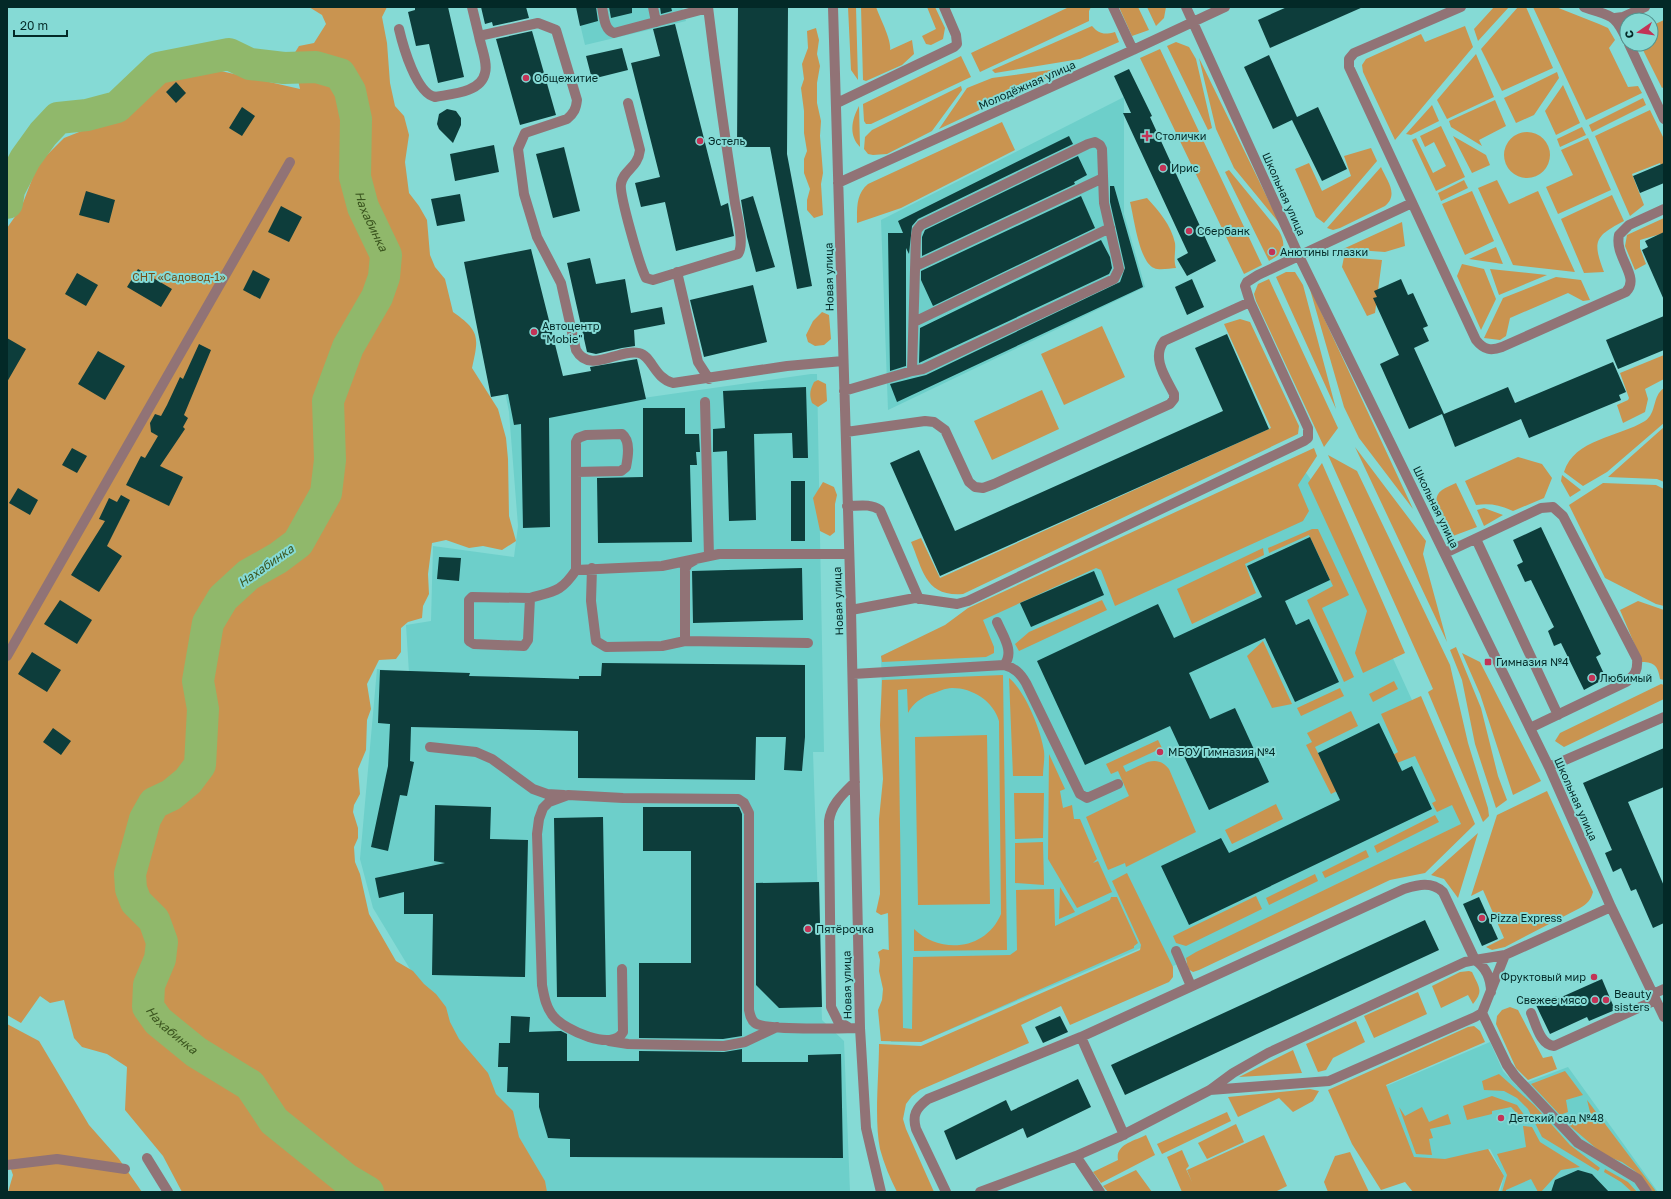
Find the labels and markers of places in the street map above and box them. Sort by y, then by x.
place label: Общежитие [534,71,598,84]
marker: Общежитие [521,73,531,83]
place label: Столички [1155,129,1207,142]
marker: Столички [1142,131,1152,141]
place label: Эстель [708,134,745,147]
marker: Эстель [695,136,705,146]
place label: Ирис [1171,161,1199,174]
marker: Ирис [1158,163,1168,173]
place label: Сбербанк [1197,224,1251,237]
marker: Сбербанк [1184,226,1194,236]
place label: Анютины глазки [1280,245,1368,258]
marker: Анютины глазки [1267,247,1277,257]
place label: Автоцентр "Mobie" [542,319,600,345]
marker: Автоцентр "Mobie" [529,327,539,337]
place label: Гимназия №4 [1496,655,1569,668]
marker: Гимназия №4 [1483,657,1493,667]
place label: Любимый [1600,671,1652,684]
marker: Любимый [1587,673,1597,683]
place label: МБОУ Гимназия №4 [1168,745,1276,758]
marker: МБОУ Гимназия №4 [1155,747,1165,757]
place label: Pizza Express [1490,911,1562,924]
marker: Pizza Express [1477,913,1487,923]
place label: Пятёрочка [816,922,874,935]
marker: Пятёрочка [803,924,813,934]
place label: Фруктовый мир [1501,970,1586,983]
marker: Фруктовый мир [1589,972,1599,982]
place label: Beauty sisters [1614,987,1651,1013]
place label: Свежее мясо [1516,993,1587,1006]
marker: Свежее мясо [1590,995,1600,1005]
marker: Beauty sisters [1601,995,1611,1005]
place label: Детский сад №48 [1509,1111,1604,1124]
marker: Детский сад №48 [1496,1113,1506,1123]

